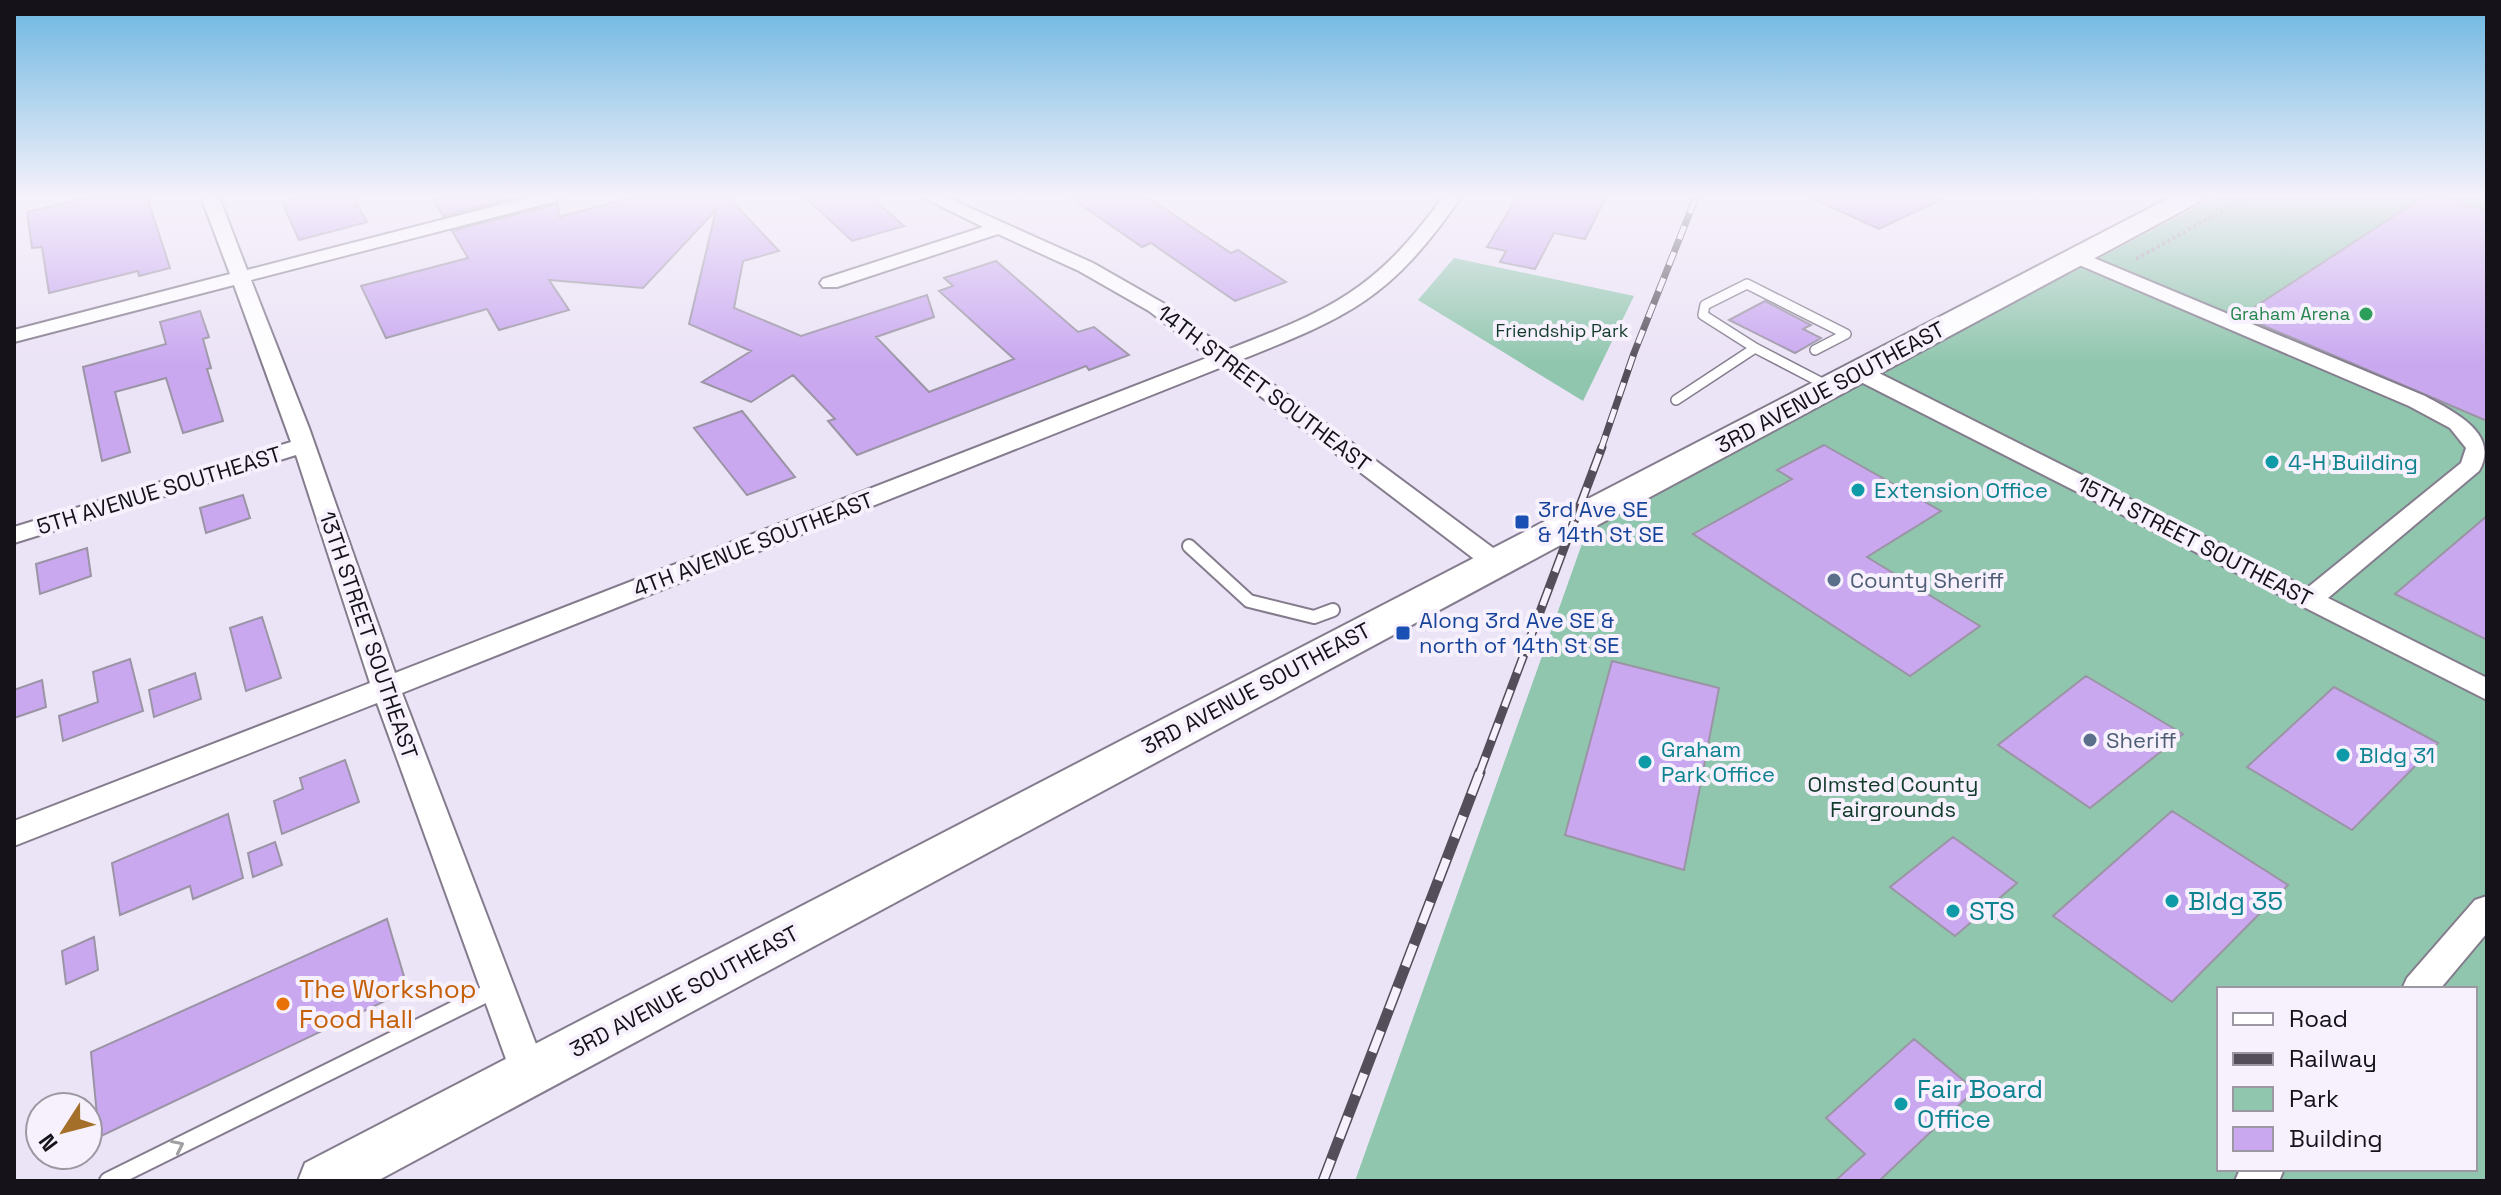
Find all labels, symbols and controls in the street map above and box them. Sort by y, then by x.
street label: 14TH STREET SOUTHEAST [1152,298,1377,478]
place label: Graham Arena [2230,302,2350,325]
marker: Graham Arena [2357,305,2375,323]
street label: 3RD AVENUE SOUTHEAST [1711,315,1949,459]
park label: Friendship Park [1496,319,1629,342]
street label: 5TH AVENUE SOUTHEAST [33,439,285,541]
place label: 4-H Building [2288,448,2418,476]
marker: 4-H Building [2263,453,2281,471]
street label: 15TH STREET SOUTHEAST [2073,470,2317,613]
place label: Extension Office [1874,476,2048,504]
marker: Extension Office [1849,481,1867,499]
street label: 4TH AVENUE SOUTHEAST [629,485,877,603]
place label: 3rd Ave SE & 14th St SE [1538,495,1664,548]
street label: 13TH STREET SOUTHEAST [313,507,425,763]
marker: 3rd Ave SE & 14th St SE [1513,513,1531,531]
place label: County Sheriff [1850,566,2004,594]
marker: County Sheriff [1825,571,1843,589]
place label: Along 3rd Ave SE & north of 14th St SE [1419,606,1620,659]
street label: 3RD AVENUE SOUTHEAST [1137,616,1375,760]
marker: Along 3rd Ave SE & north of 14th St SE [1394,624,1412,642]
place label: Sheriff [2106,726,2177,754]
marker: Sheriff [2081,731,2099,749]
place label: Graham Park Office [1661,735,1775,788]
place label: Bldg 31 [2359,741,2435,769]
marker: Bldg 31 [2334,746,2352,764]
marker: Graham Park Office [1636,753,1654,771]
park label: Olmsted County Fairgrounds [1808,770,1978,823]
place label: Bldg 35 [2188,884,2283,918]
marker: Bldg 35 [2163,892,2181,910]
place label: STS [1969,894,2015,928]
marker: STS [1944,902,1962,920]
street label: 3RD AVENUE SOUTHEAST [565,919,803,1063]
place label: The Workshop Food Hall [299,972,476,1036]
legend [2217,987,2477,1171]
marker: The Workshop Food Hall [274,995,292,1013]
text: Road [2289,1003,2348,1034]
text: Railway [2289,1043,2377,1074]
place label: Fair Board Office [1917,1072,2043,1136]
text: Park [2289,1083,2339,1114]
north arrow [24,1091,104,1171]
marker: Fair Board Office [1892,1095,1910,1113]
text: Building [2289,1123,2383,1154]
text: N [32,1129,63,1157]
one-way arrow [170,1141,185,1156]

